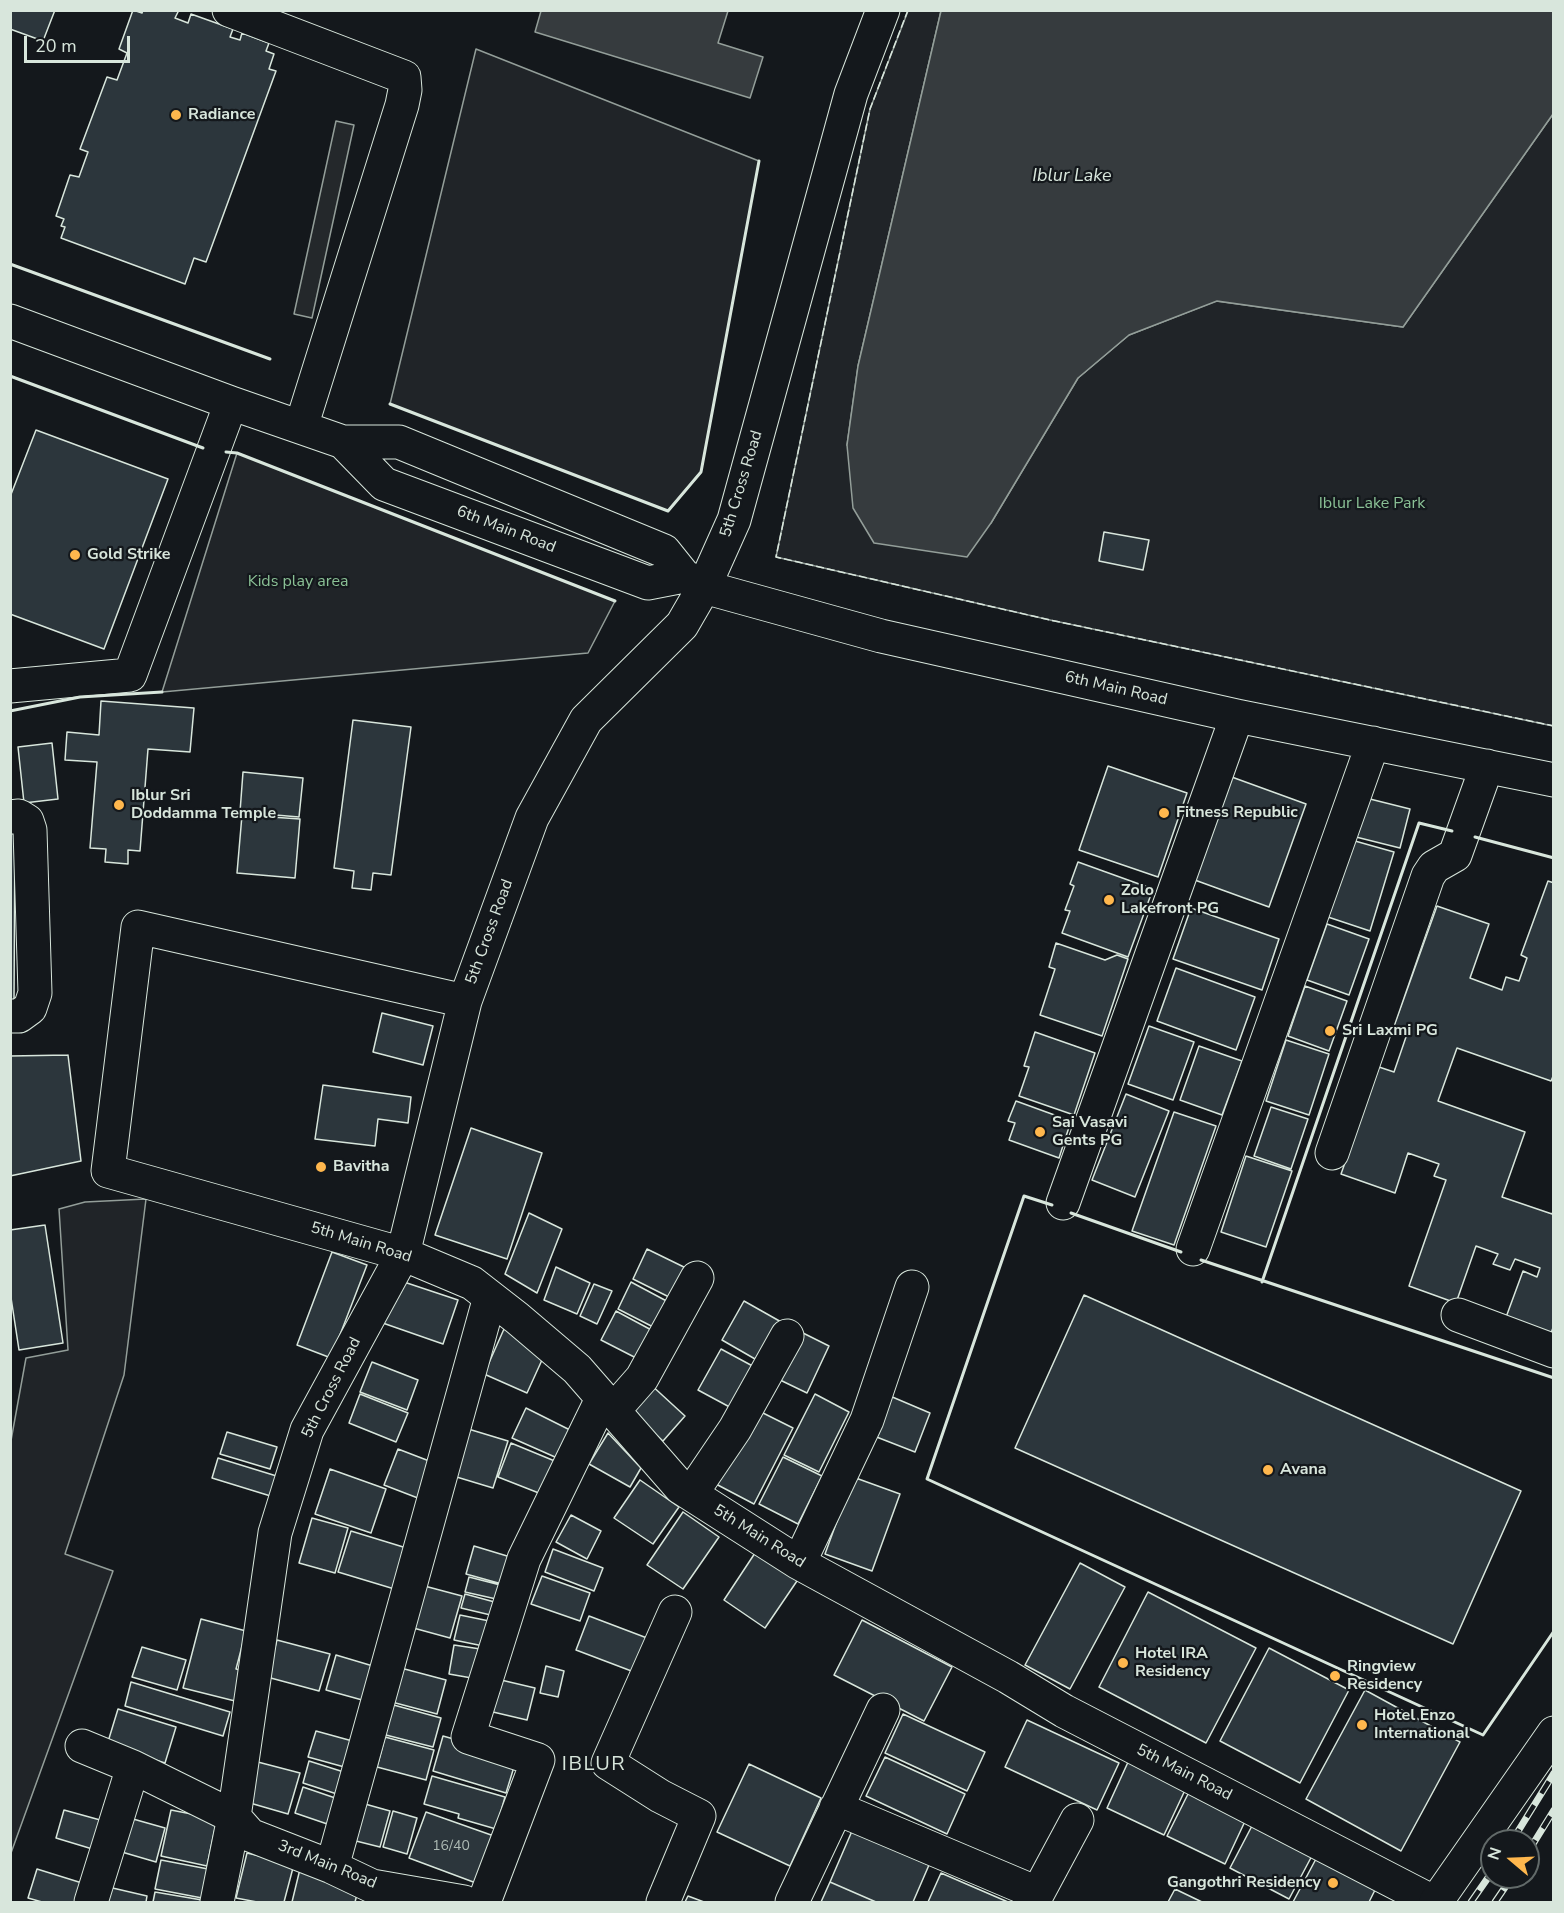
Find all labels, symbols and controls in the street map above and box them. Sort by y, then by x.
scale bar [27,24,134,62]
text: 20 m [35,34,77,58]
place label: Radiance [188,105,256,125]
marker: Radiance [169,108,183,122]
water label: Iblur Lake [1032,166,1112,188]
street label: 5th Cross Road [717,428,767,540]
park label: Iblur Lake Park [1319,494,1425,514]
street label: 6th Main Road [454,502,558,558]
place label: Gold Strike [87,545,171,565]
marker: Gold Strike [68,548,82,562]
park label: Kids play area [248,572,348,592]
street label: 6th Main Road [1063,668,1169,710]
place label: Iblur Sri Doddamma Temple [131,786,276,824]
marker: Iblur Sri Doddamma Temple [112,798,126,812]
place label: Fitness Republic [1176,803,1298,823]
marker: Fitness Republic [1157,806,1171,820]
street label: 5th Cross Road [462,877,518,987]
place label: Zolo Lakefront PG [1121,881,1219,919]
marker: Zolo Lakefront PG [1102,893,1116,907]
place label: Sri Laxmi PG [1342,1021,1438,1041]
marker: Sri Laxmi PG [1323,1024,1337,1038]
place label: Sai Vasavi Gents PG [1052,1113,1127,1151]
marker: Sai Vasavi Gents PG [1033,1125,1047,1139]
place label: Bavitha [333,1157,389,1177]
marker: Bavitha [314,1160,328,1174]
street label: 5th Main Road [308,1219,414,1267]
street label: 5th Cross Road [298,1334,366,1442]
place label: Avana [1280,1460,1327,1480]
marker: Avana [1261,1463,1275,1477]
street label: 5th Main Road [710,1501,808,1573]
place label: Hotel IRA Residency [1135,1644,1210,1682]
marker: Hotel IRA Residency [1116,1656,1130,1670]
place label: Ringview Residency [1347,1657,1422,1695]
marker: Ringview Residency [1328,1669,1342,1683]
place label: Hotel Enzo International [1374,1706,1470,1744]
marker: Hotel Enzo International [1355,1718,1369,1732]
street label: 5th Main Road [1133,1741,1235,1805]
district label: IBLUR [562,1753,626,1777]
north arrow [1480,1829,1540,1889]
street label: 3rd Main Road [275,1836,379,1894]
house number: 16/40 [432,1839,470,1855]
text: N [1483,1845,1507,1863]
place label: Gangothri Residency [1167,1873,1321,1893]
marker: Gangothri Residency [1326,1876,1340,1890]

